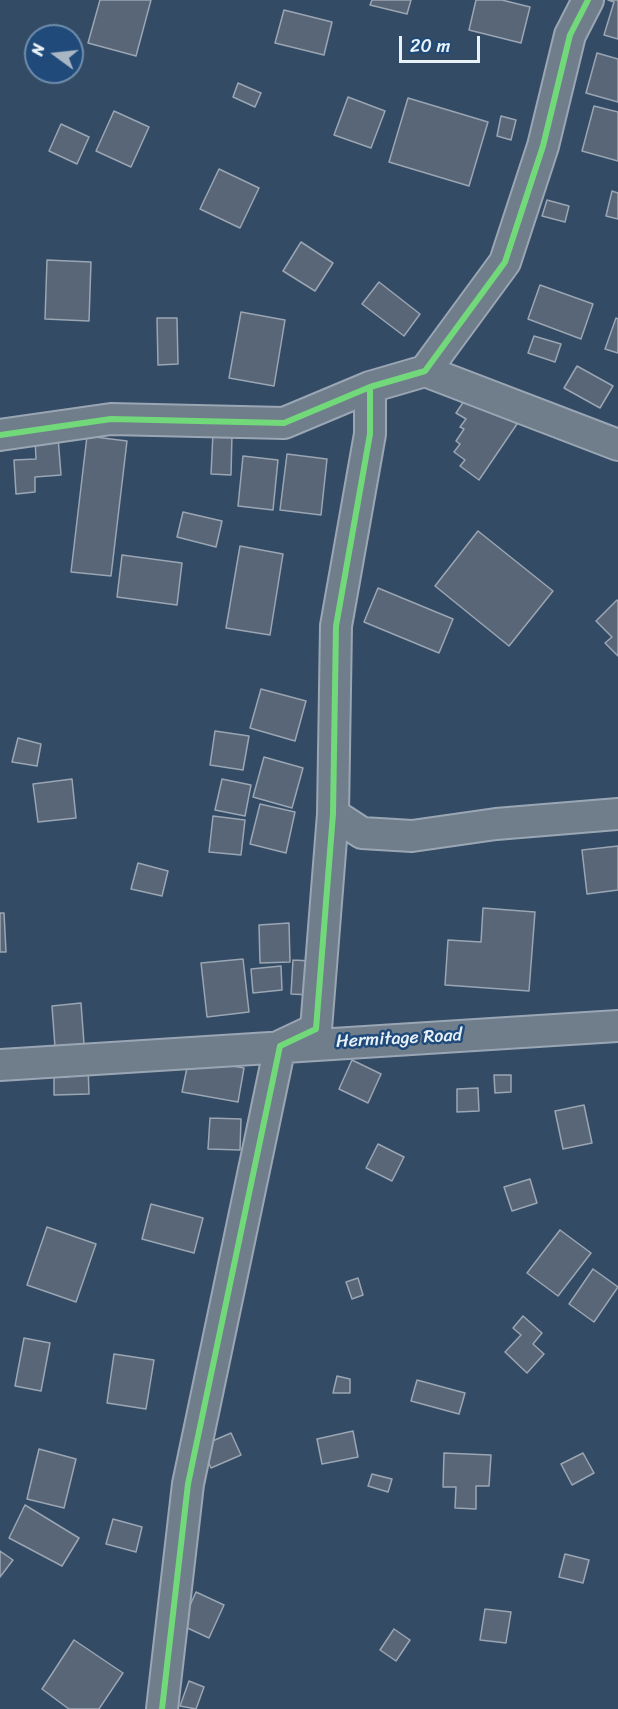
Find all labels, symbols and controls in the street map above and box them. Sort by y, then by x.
north arrow [24,24,84,84]
scale bar [402,24,483,62]
text: 20 m [410,30,450,62]
text: N [23,41,54,59]
street label: Hermitage Road [335,1025,463,1053]

